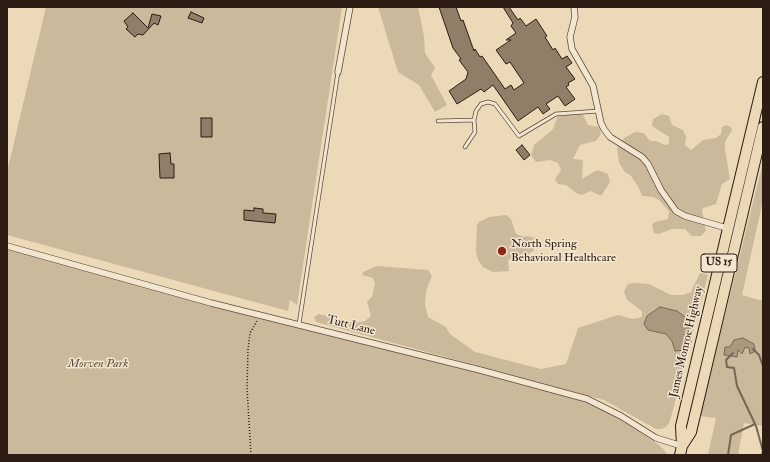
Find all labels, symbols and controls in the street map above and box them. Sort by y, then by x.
place label: North Spring Behavioral Healthcare [511,237,616,265]
marker: North Spring Behavioral Healthcare [496,245,508,257]
road number: US 15 [701,254,737,272]
street label: James Monroe Highway [667,285,707,399]
street label: Tutt Lane [325,313,377,339]
park label: Morven Park [68,357,128,371]

